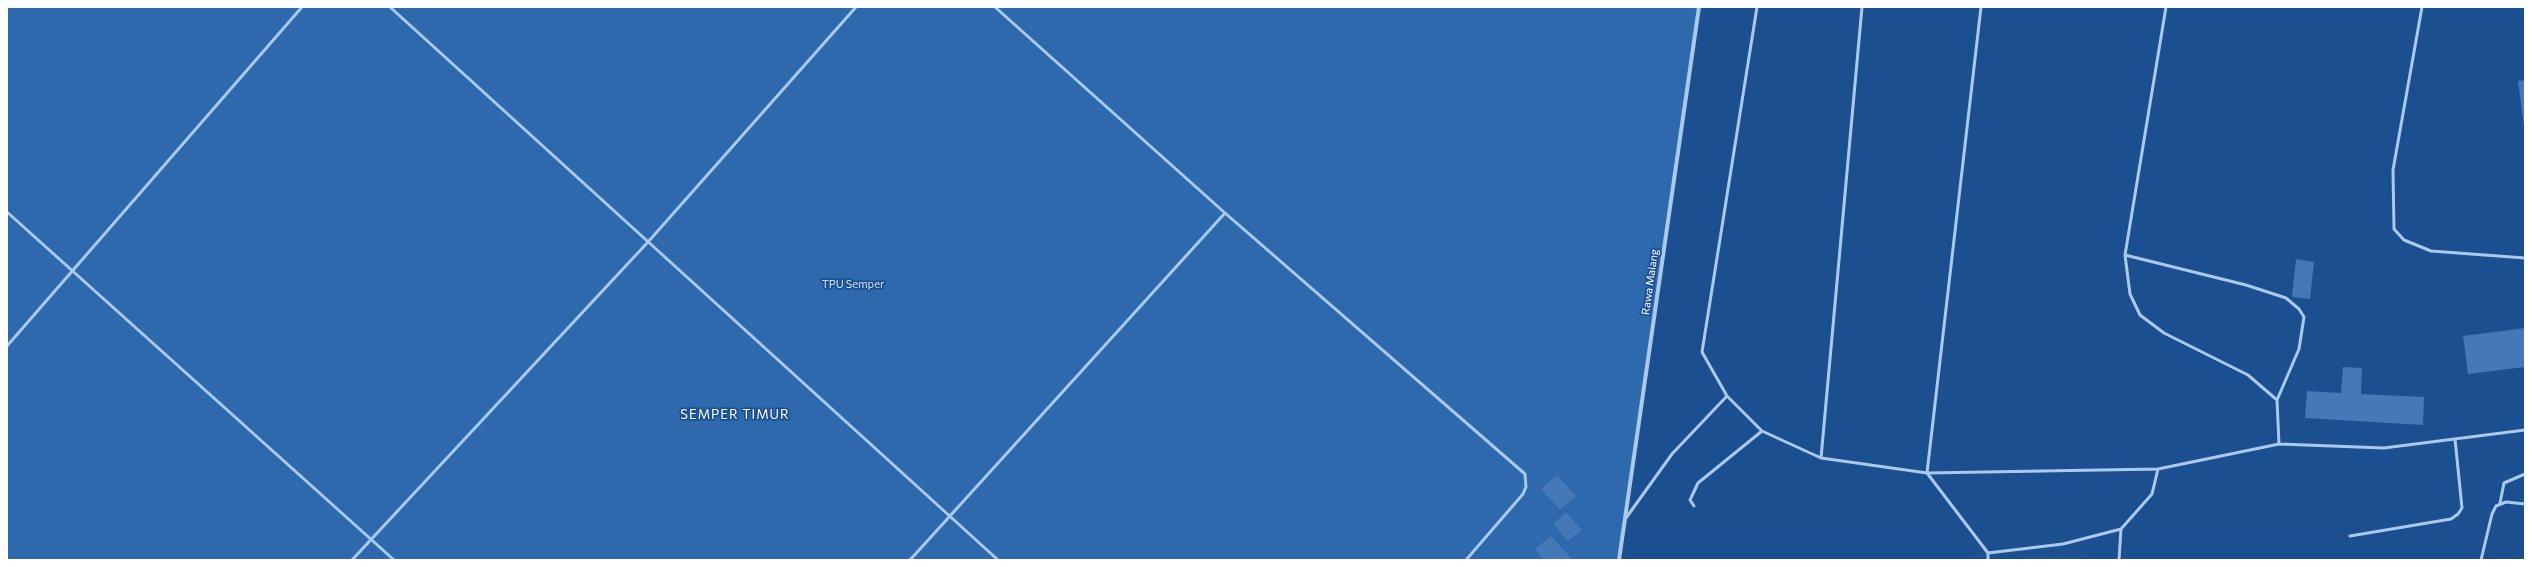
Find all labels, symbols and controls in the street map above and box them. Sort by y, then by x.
street label: Rawa Malang [1639,248,1661,316]
park label: TPU Semper [822,277,884,291]
district label: SEMPER TIMUR [680,407,790,423]

